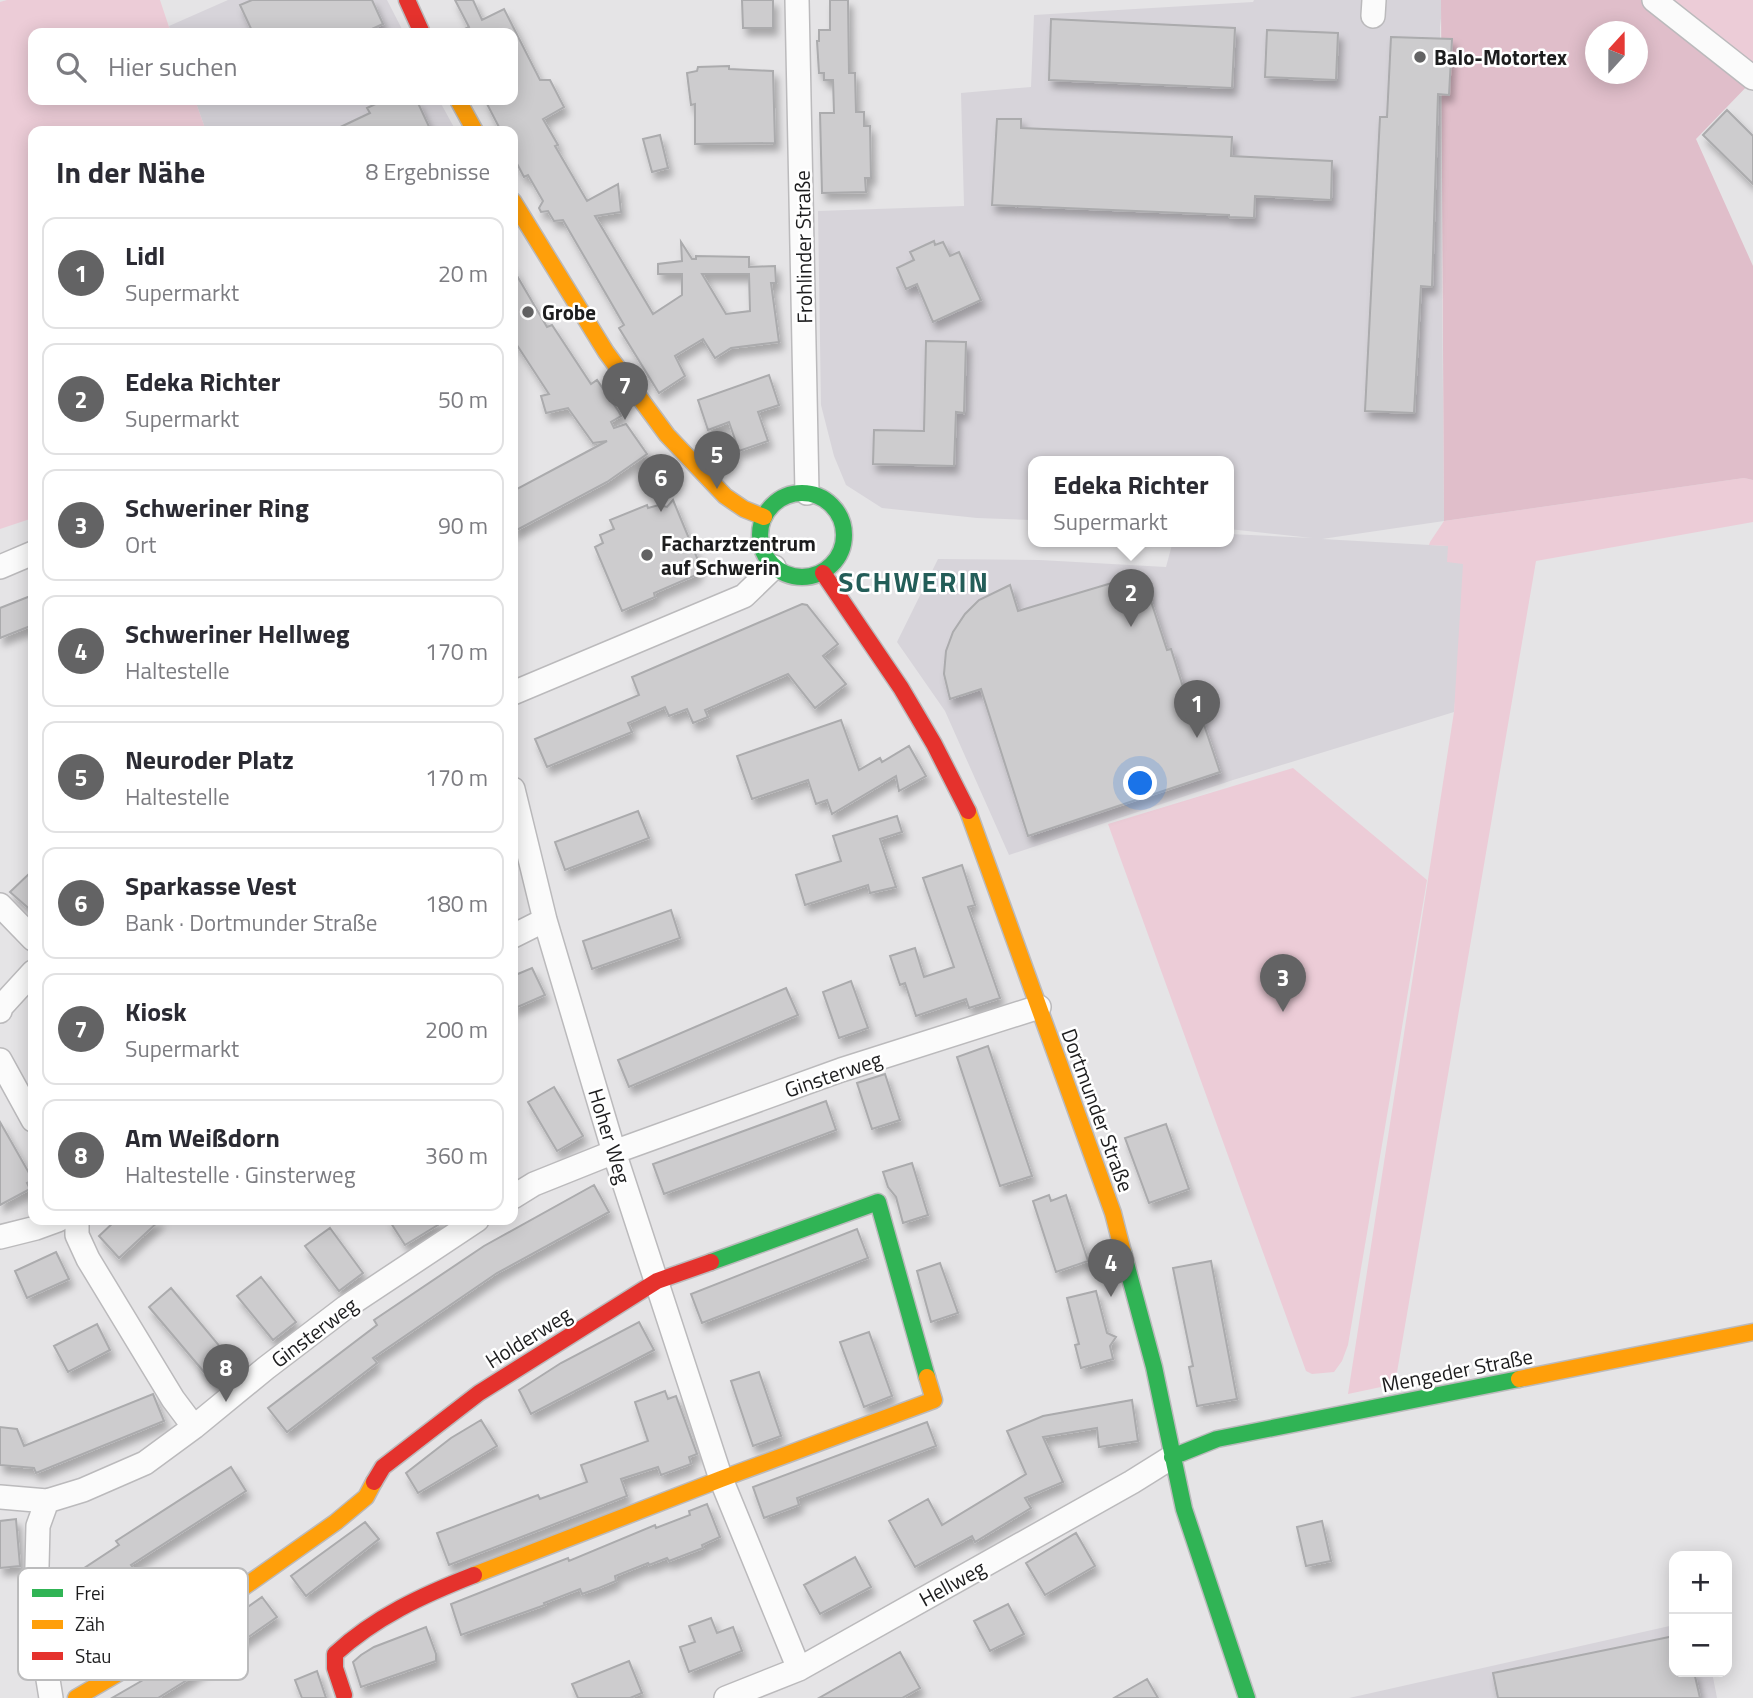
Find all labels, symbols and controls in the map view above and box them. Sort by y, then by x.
north arrow [1585,21,1648,84]
search box [28,28,518,105]
place label: Balo-Motortex [1434,41,1567,73]
text: Hier suchen [108,47,237,86]
icon: search [52,48,90,86]
marker: Balo-Motortex [1412,49,1428,65]
text: In der Nähe [56,149,205,195]
text: 8 Ergebnisse [366,154,490,189]
street label: Frohlinder Straße [786,170,820,324]
text: Lidl [125,236,165,275]
text: 1 [75,256,87,291]
text: 20 m [438,256,488,291]
text: Supermarkt [125,275,239,310]
place label: Grobe [542,296,596,328]
marker: Grobe [520,304,536,320]
text: Edeka Richter [125,362,280,401]
pin: 7 [602,362,648,420]
text: 2 [75,382,87,417]
text: 50 m [438,382,488,417]
text: Supermarkt [125,401,239,436]
pin: 5 [694,431,740,489]
pin: 6 [638,454,684,512]
popup [1028,456,1234,547]
text: Edeka Richter [1053,465,1209,504]
text: Schweriner Ring [125,488,309,527]
text: Supermarkt [1053,504,1167,539]
text: 3 [75,508,87,543]
text: 90 m [438,508,488,543]
text: Ort [125,527,156,562]
place label: Facharztzentrum auf Schwerin [661,527,816,583]
marker: Facharztzentrum auf Schwerin [639,547,655,563]
district label: SCHWERIN [838,560,990,603]
pin: 2 [1108,569,1154,627]
text: Schweriner Hellweg [125,614,350,653]
text: 4 [75,634,87,669]
text: 170 m [425,634,488,669]
text: Haltestelle [125,653,230,688]
pin: 1 [1174,680,1220,738]
text: Neuroder Platz [125,740,294,779]
text: 5 [75,760,87,795]
text: 170 m [425,760,488,795]
your location [1123,766,1157,800]
text: Haltestelle [125,779,230,814]
text: Sparkasse Vest [125,866,296,905]
text: 6 [75,886,87,921]
text: 180 m [425,886,488,921]
text: Bank · Dortmunder Straße [125,905,377,940]
pin: 3 [1260,954,1306,1012]
text: Kiosk [125,992,187,1031]
text: 7 [75,1012,87,1047]
text: 200 m [425,1012,488,1047]
street label: Dortmunder Straße [1054,1024,1142,1196]
text: Supermarkt [125,1031,239,1066]
street label: Ginsterweg [780,1042,886,1106]
street label: Hoher Weg [580,1084,640,1188]
text: Am Weißdorn [125,1118,280,1157]
text: 8 [75,1138,87,1173]
text: 360 m [425,1138,488,1173]
text: Haltestelle · Ginsterweg [125,1157,356,1192]
pin: 4 [1088,1239,1134,1297]
street label: Ginsterweg [264,1289,364,1375]
street label: Holderweg [479,1298,577,1376]
street label: Mengeder Straße [1379,1340,1535,1400]
pin: 8 [203,1344,249,1402]
map controls [1669,1551,1732,1677]
button: + [1669,1551,1732,1614]
street label: Hellweg [913,1552,991,1614]
legend [18,1568,248,1680]
text: Frei [75,1578,105,1607]
text: Zäh [75,1609,105,1638]
button: − [1669,1614,1732,1677]
text: Stau [75,1641,111,1670]

